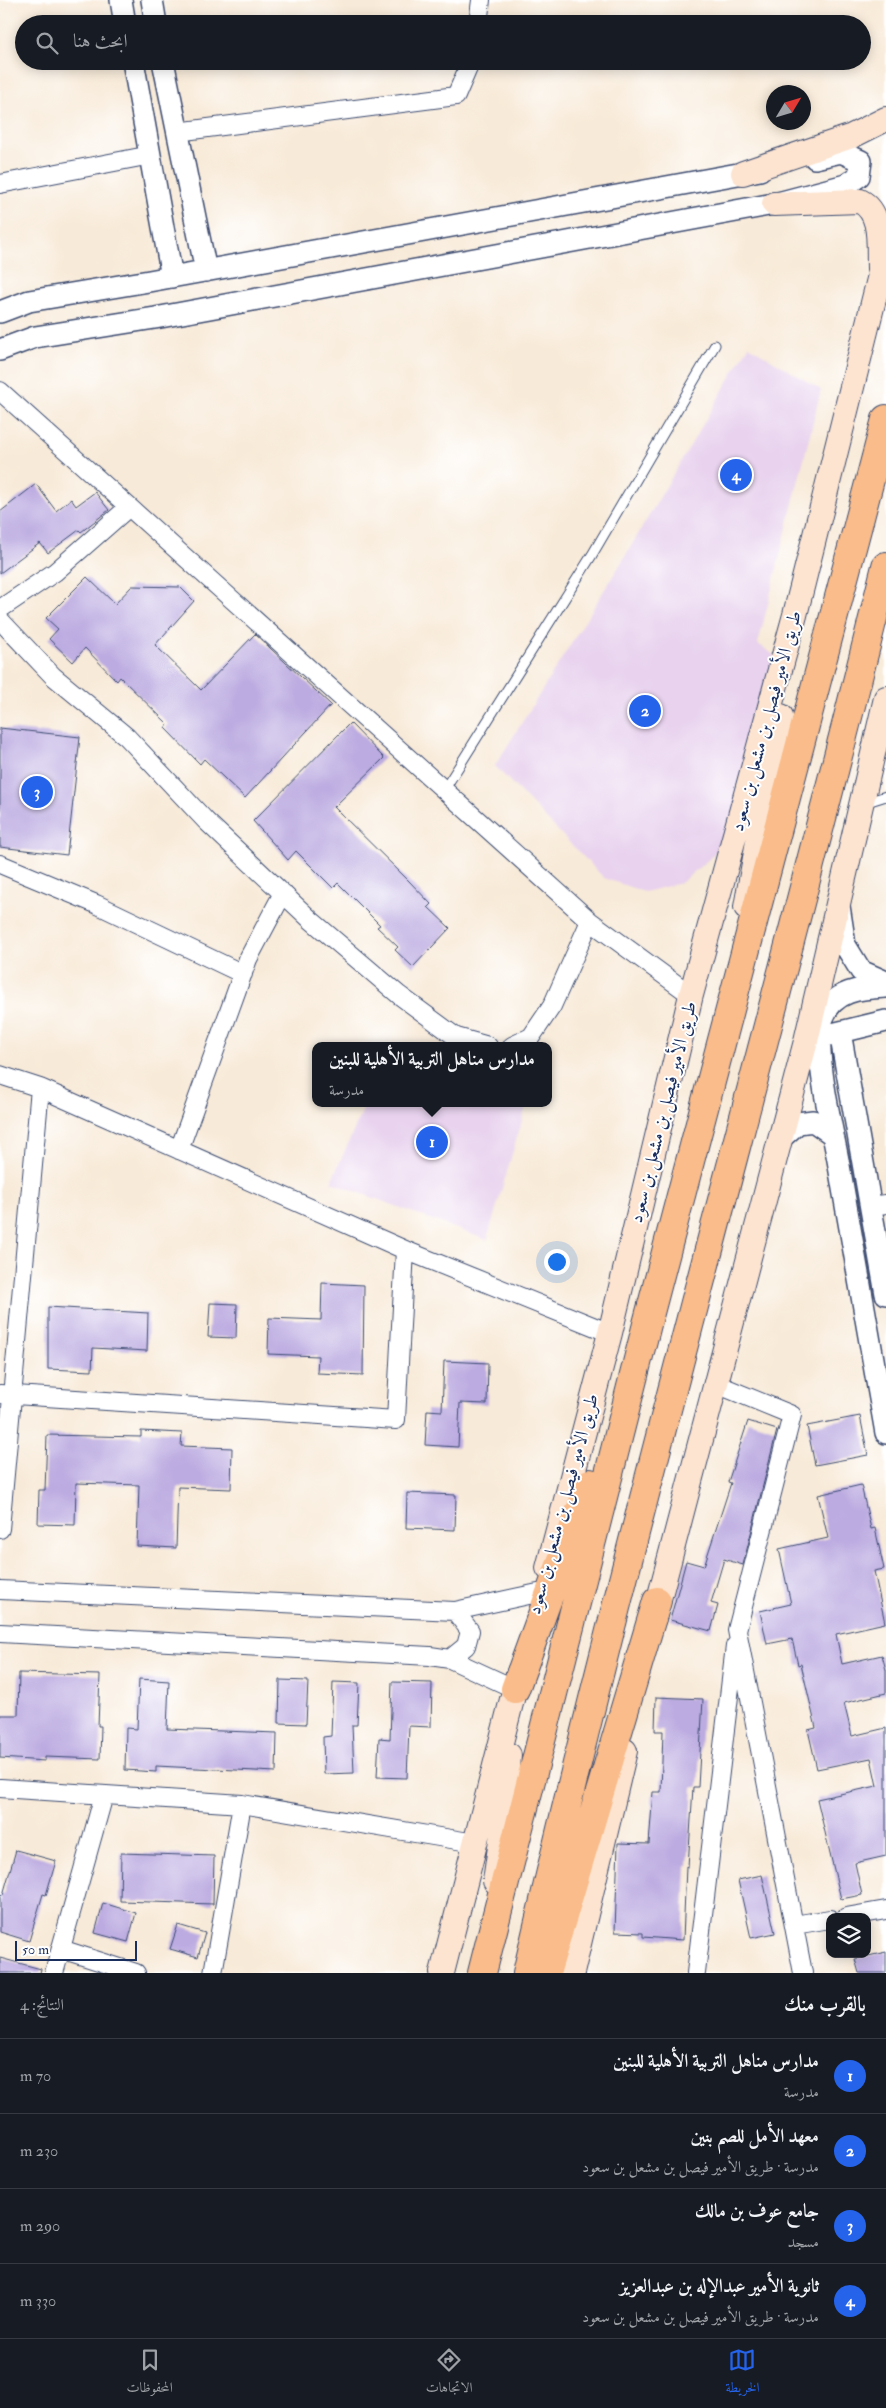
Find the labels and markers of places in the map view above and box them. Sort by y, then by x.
pin: 4 [720,456,752,494]
pin: 2 [629,692,661,730]
pin: 3 [21,773,53,811]
pin: 1 [416,1123,448,1161]

